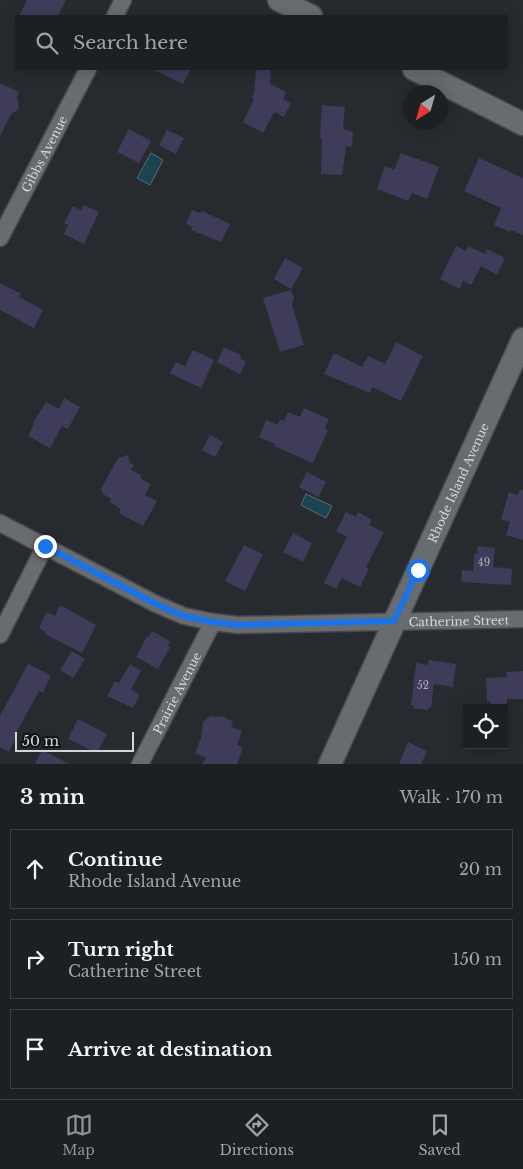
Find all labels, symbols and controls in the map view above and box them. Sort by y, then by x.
search box [15,15,508,70]
icon: search [33,29,61,57]
text: Search here [73,31,188,54]
north arrow [403,85,448,130]
street label: Gibbs Avenue [18,113,70,195]
street label: Rhode Island Avenue [424,420,492,545]
route end [34,535,57,558]
house number: 49 [478,556,490,569]
route start [407,559,430,582]
street label: Catherine Street [408,612,510,629]
street label: Prairie Avenue [149,649,204,736]
house number: 52 [417,679,429,692]
map controls [463,704,508,749]
button: locate [463,704,508,749]
scale bar [15,729,134,752]
text: 50 m [22,732,59,750]
text: 3 min [20,784,85,810]
text: Walk · 170 m [400,787,503,807]
text: Continue [68,848,163,871]
icon: ahead [21,855,49,883]
text: 20 m [459,859,502,879]
text: Rhode Island Avenue [68,871,241,891]
text: Turn right [68,938,174,961]
icon: right [21,945,49,973]
text: 150 m [453,949,502,969]
text: Catherine Street [68,961,202,981]
icon: arrive [21,1035,49,1063]
text: Arrive at destination [68,1038,272,1061]
tab: Map [62,1111,95,1159]
tab: Directions [219,1111,294,1159]
tab: Saved [418,1111,461,1159]

